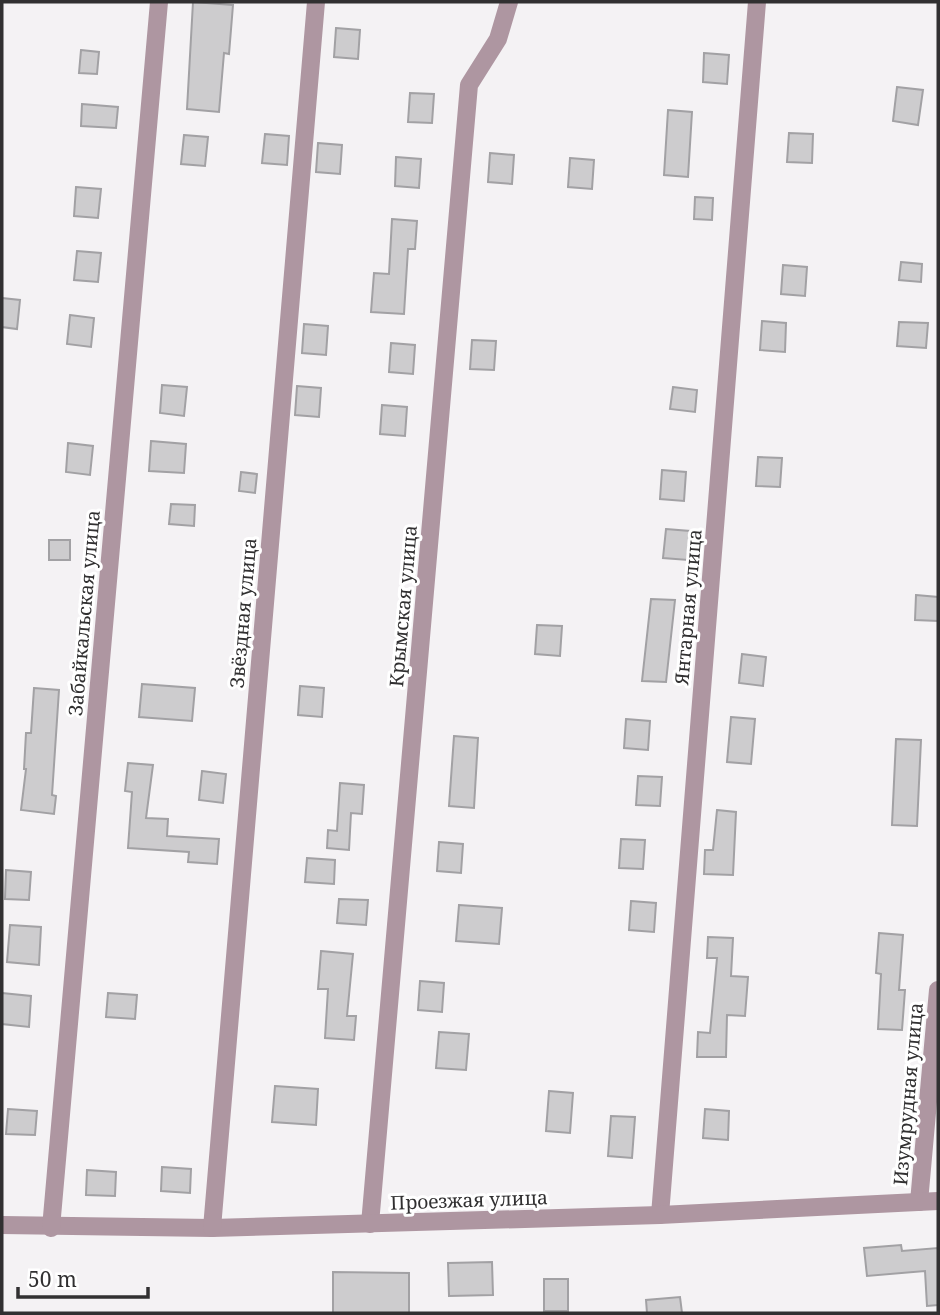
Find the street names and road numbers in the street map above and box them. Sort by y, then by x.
street label: Забайкальская улица [62,509,106,717]
street label: Крымская улица [383,524,423,688]
street label: Янтарная улица [668,528,708,687]
street label: Звёздная улица [223,537,263,689]
street label: Изумрудная улица [887,1001,929,1187]
street label: Проезжая улица [390,1184,548,1216]

